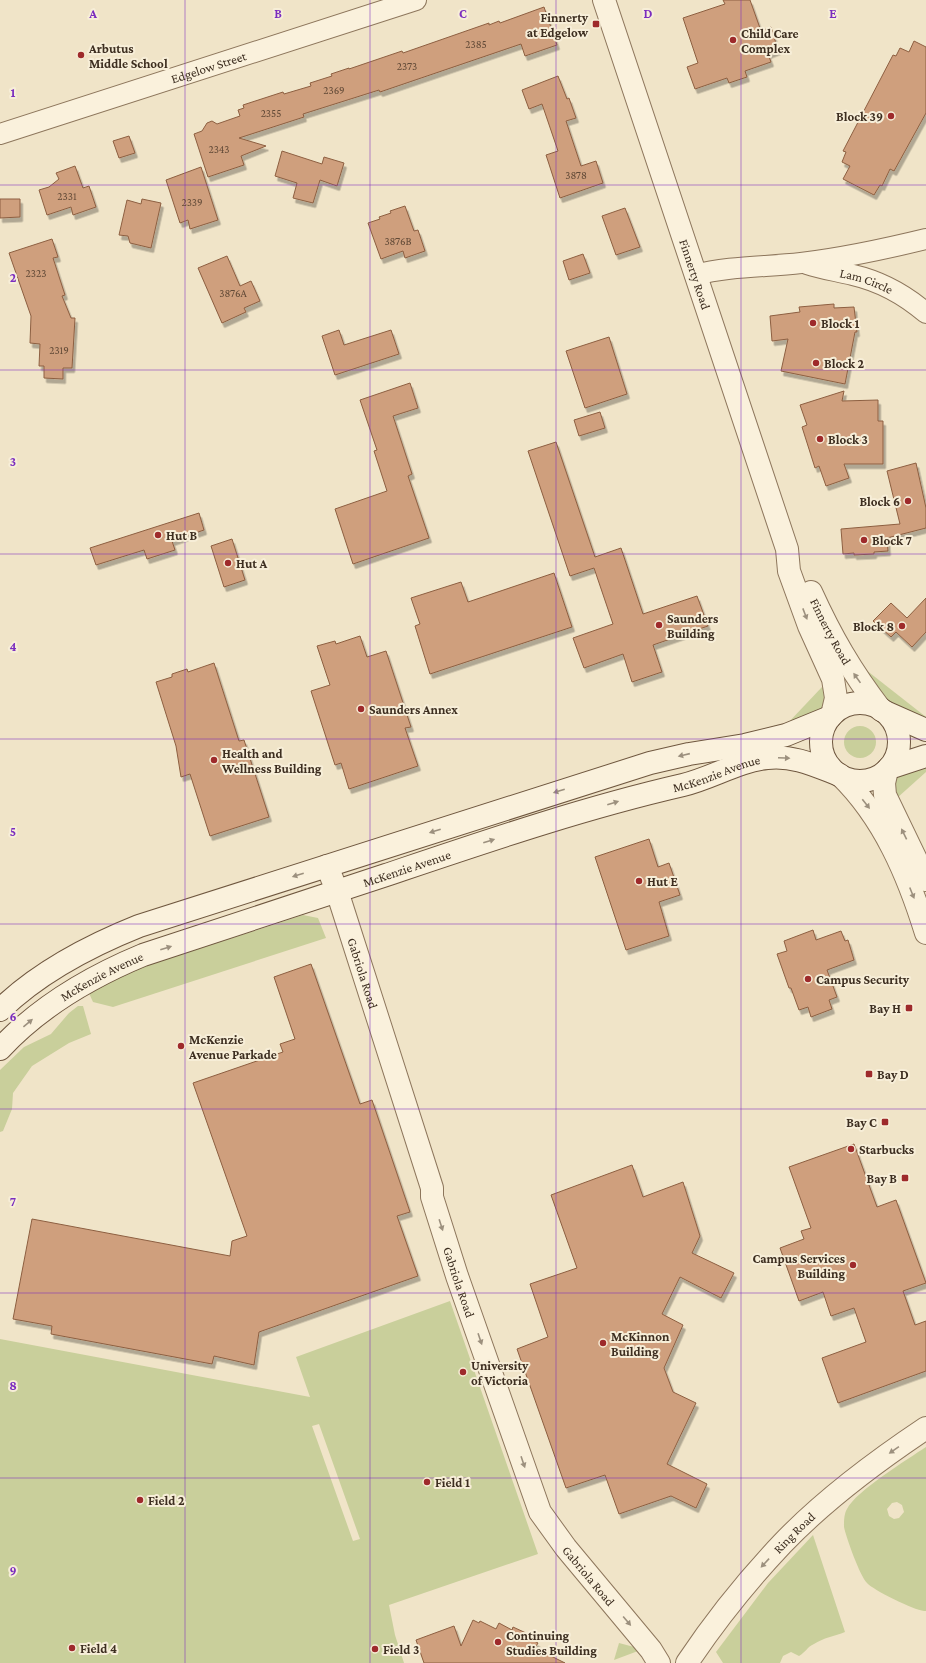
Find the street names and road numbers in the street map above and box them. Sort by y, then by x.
street label: Edgelow Street [169,48,249,86]
street label: Finnerty Road [676,237,714,312]
street label: Lam Circle [838,265,896,297]
street label: Finnerty Road [807,596,855,667]
street label: McKenzie Avenue [671,752,762,795]
street label: McKenzie Avenue [361,847,453,890]
street label: Gabriola Road [344,936,381,1011]
street label: McKenzie Avenue [58,949,146,1004]
street label: Gabriola Road [440,1245,478,1320]
street label: Ring Road [770,1509,818,1557]
street label: Gabriola Road [559,1543,618,1609]

